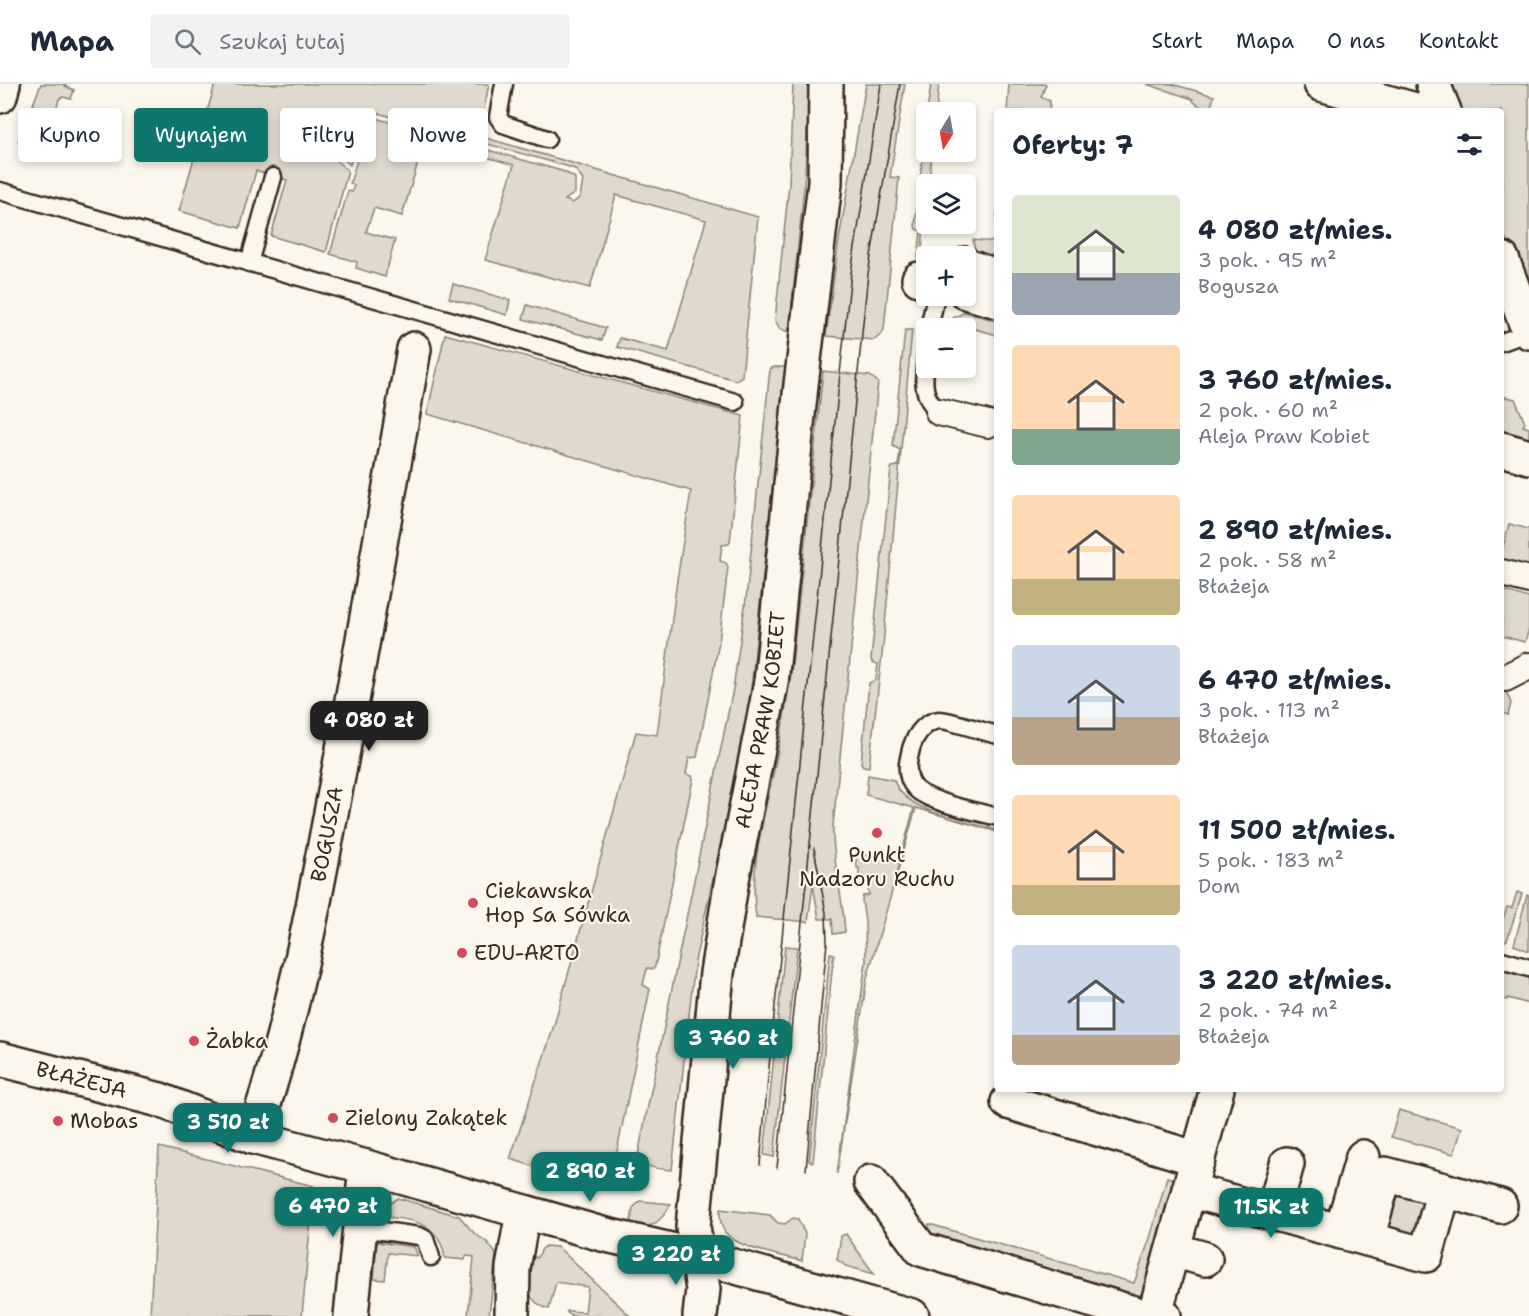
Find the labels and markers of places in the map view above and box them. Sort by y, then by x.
pin: 4 080 zł [307,701,431,752]
marker: Punkt Nadzoru Ruchu [870,826,884,840]
place label: Punkt Nadzoru Ruchu [799,841,955,893]
place label: Ciekawska Hop Sa Sówka [485,877,630,929]
marker: Ciekawska Hop Sa Sówka [466,896,480,910]
place label: EDU-ARTO [474,939,580,967]
marker: EDU-ARTO [455,946,469,960]
pin: 3 760 zł [671,1019,795,1070]
place label: Żabka [206,1027,268,1055]
marker: Żabka [187,1034,201,1048]
pin: 3 510 zł [166,1103,290,1154]
place label: Zielony Zakątek [345,1104,508,1132]
place label: Mobas [70,1107,138,1135]
marker: Zielony Zakątek [326,1111,340,1125]
marker: Mobas [51,1114,65,1128]
pin: 2 890 zł [528,1152,652,1203]
pin: 6 470 zł [271,1187,395,1238]
pin: 11.5K zł [1209,1188,1333,1239]
pin: 3 220 zł [614,1235,738,1286]

